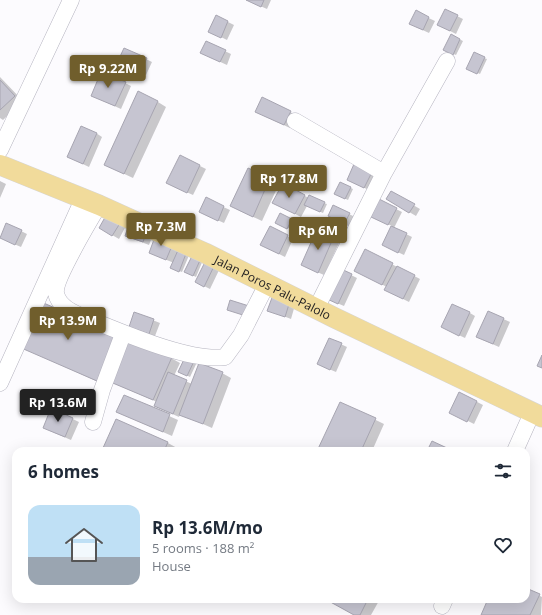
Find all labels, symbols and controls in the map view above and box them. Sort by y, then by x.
pin: Rp 9.22M [67,55,149,89]
text: Rp 9.22M [79,59,137,77]
pin: Rp 17.8M [248,165,330,199]
text: Rp 17.8M [260,169,318,187]
pin: Rp 7.3M [124,213,198,247]
text: Rp 7.3M [135,217,187,235]
pin: Rp 6M [290,217,346,251]
text: Rp 6M [298,221,338,239]
street label: Jalan Poros Palu-Palolo [211,250,334,323]
pin: Rp 13.9M [27,307,109,341]
text: Rp 13.9M [39,311,97,329]
pin: Rp 13.6M [17,389,99,423]
text: Rp 13.6M [29,393,87,411]
text: 6 homes [28,460,99,483]
icon: filters [492,460,514,482]
text: Rp 13.6M/mo [152,516,263,539]
icon: home [60,521,108,569]
icon: heart [492,534,514,556]
text: 5 rooms · 188 m² [152,539,254,557]
text: House [152,557,191,575]

